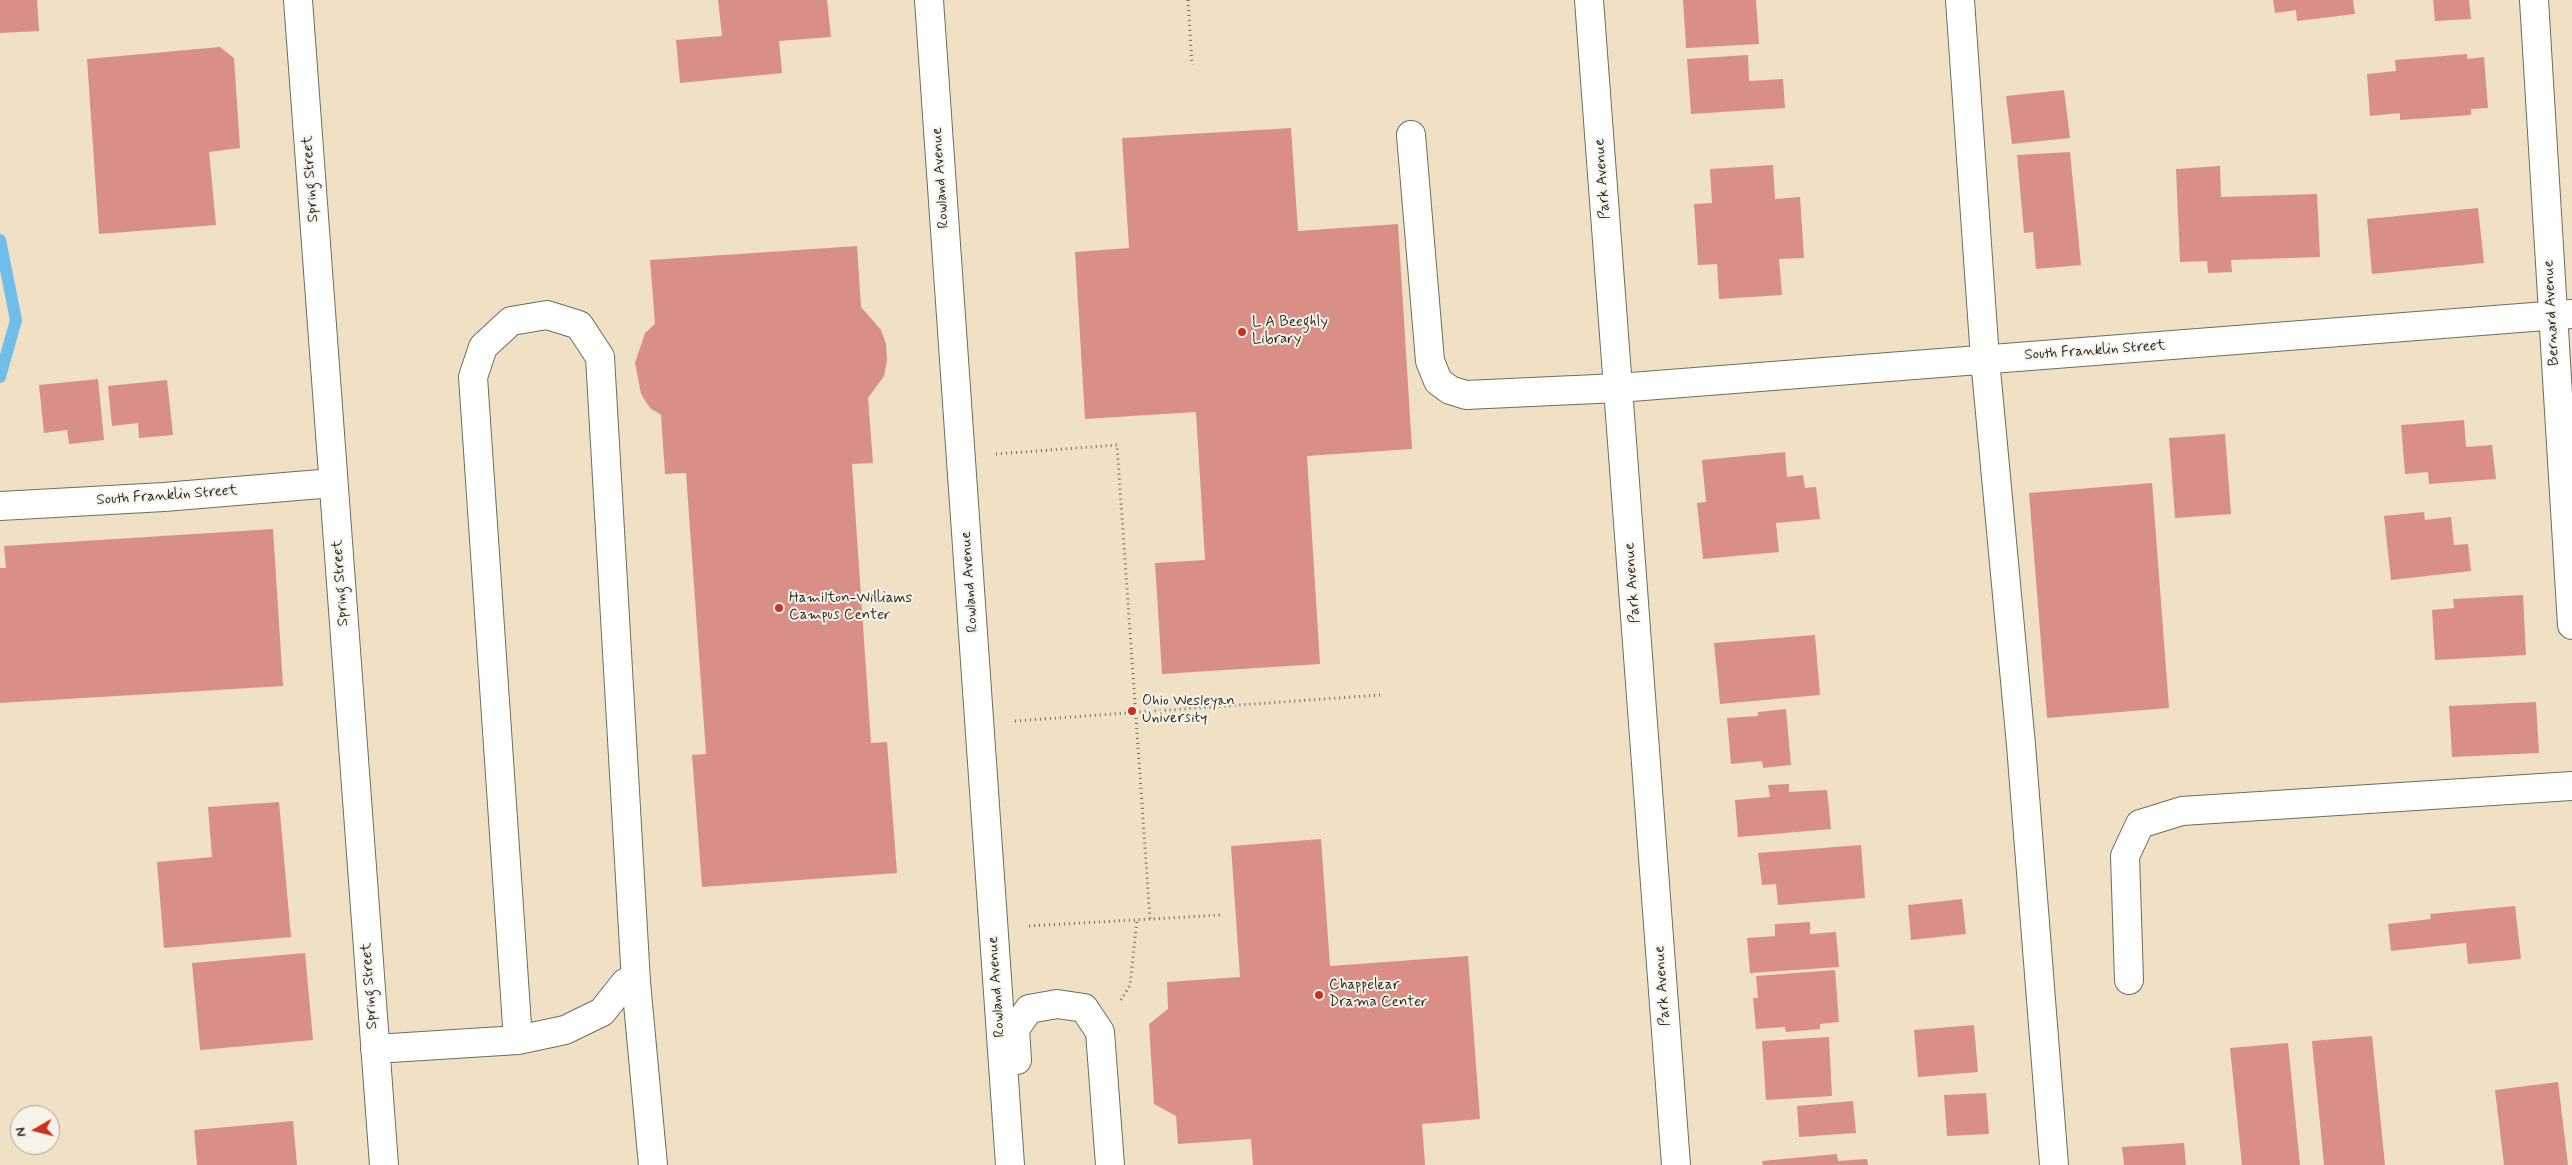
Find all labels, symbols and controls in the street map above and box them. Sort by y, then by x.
street label: Rowland Avenue [928,127,954,229]
street label: Spring Street [299,135,323,223]
street label: Park Avenue [1591,138,1615,220]
street label: Bernard Avenue [2540,260,2564,366]
place label: L A Beeghly Library [1252,314,1328,349]
marker: L A Beeghly Library [1236,326,1248,338]
street label: South Franklin Street [2024,337,2166,365]
street label: South Franklin Street [96,482,238,510]
street label: Rowland Avenue [957,531,983,633]
street label: Spring Street [329,539,353,627]
street label: Park Avenue [1621,542,1645,624]
place label: Hamilton-Williams Campus Center [789,590,912,625]
marker: Hamilton-Williams Campus Center [773,602,785,614]
place label: Ohio Wesleyan University [1142,693,1235,728]
marker: Ohio Wesleyan University [1126,705,1138,717]
street label: Rowland Avenue [984,936,1010,1038]
street label: Spring Street [358,942,382,1030]
street label: Park Avenue [1651,945,1675,1027]
place label: Chappelear Drama Center [1329,977,1427,1012]
marker: Chappelear Drama Center [1313,989,1325,1001]
north arrow [10,1105,60,1155]
text: N [12,1126,31,1138]

